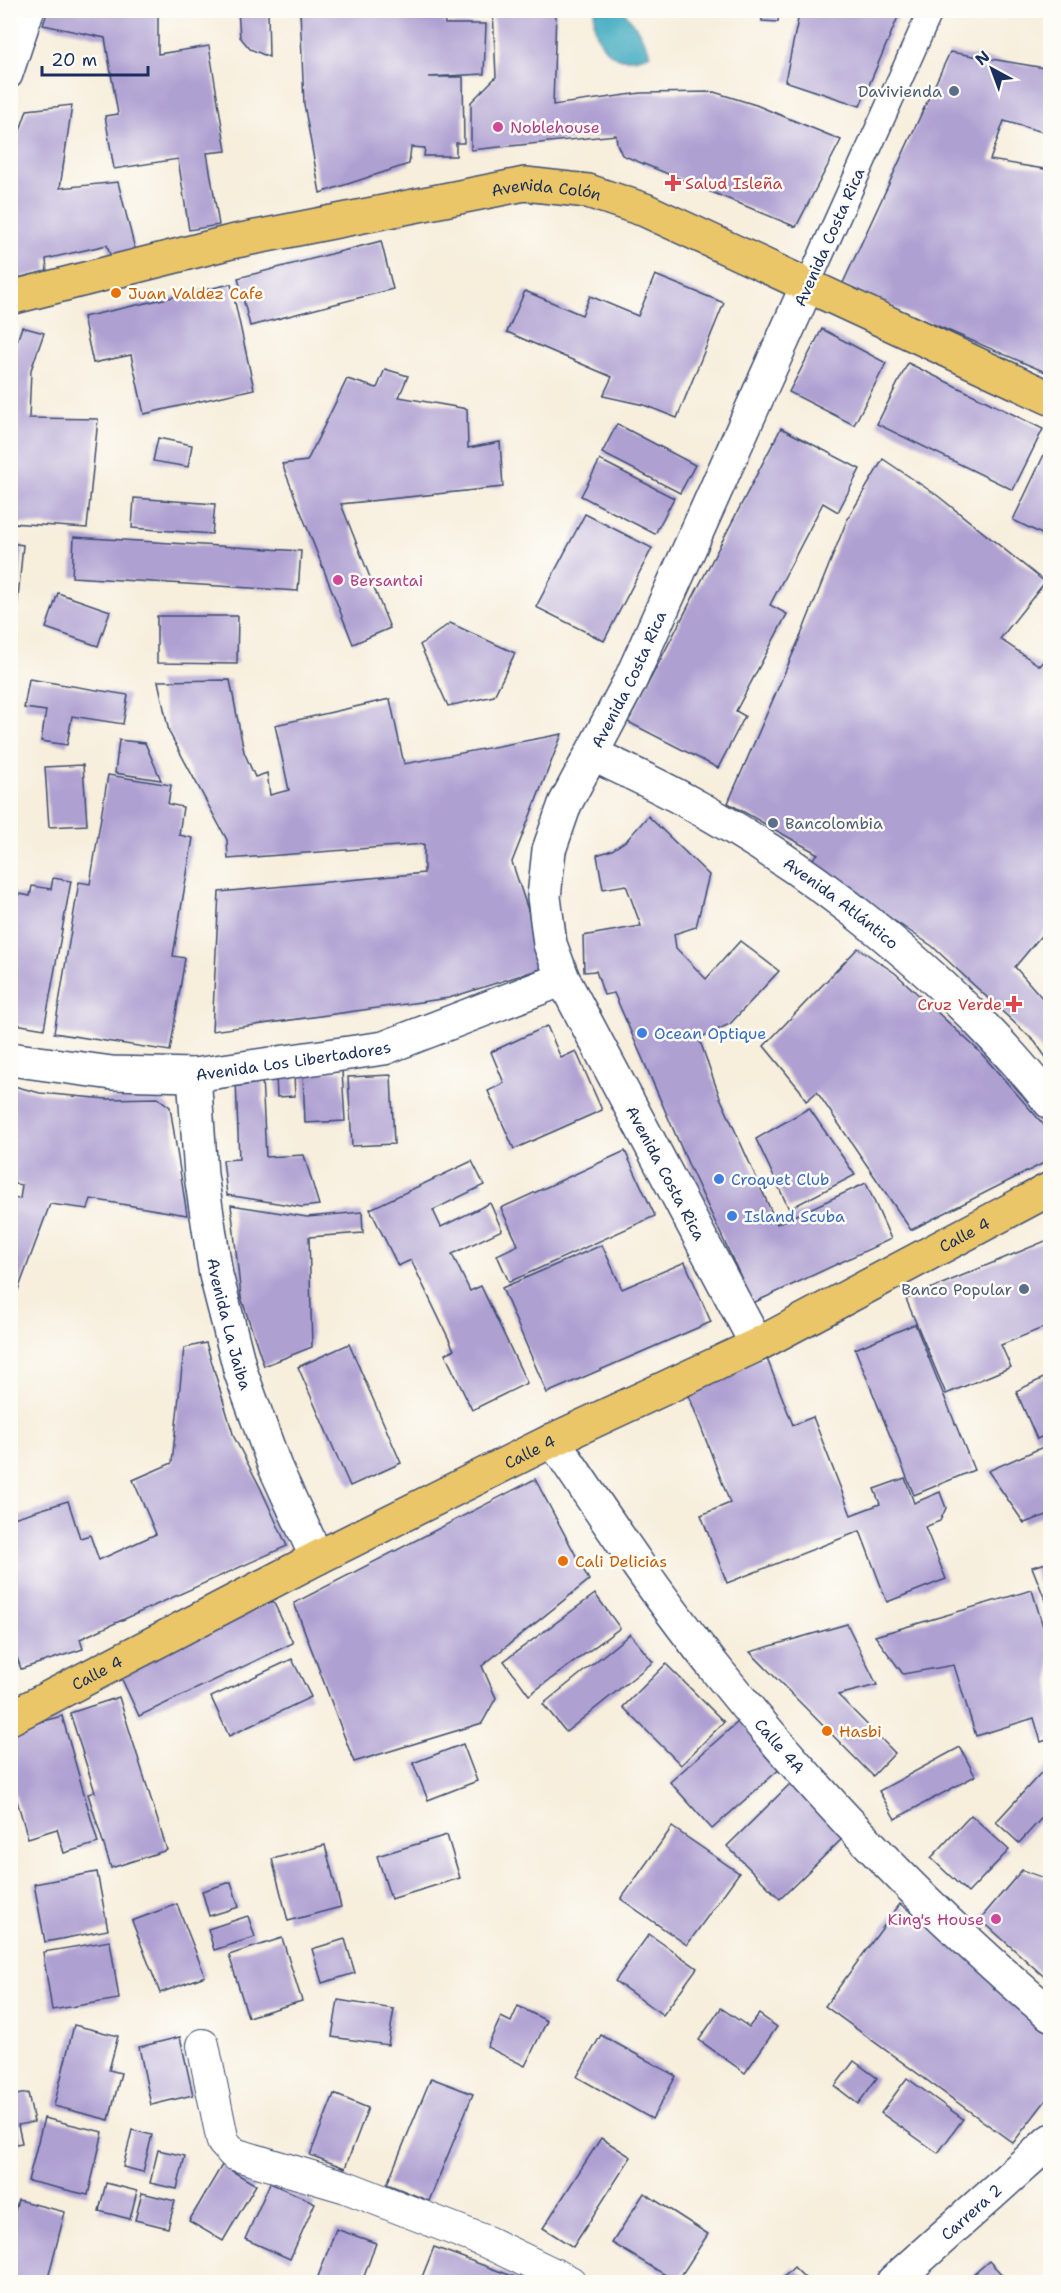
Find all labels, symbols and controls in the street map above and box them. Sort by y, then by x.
scale bar [42,39,148,77]
north arrow [962,39,1022,99]
text: N [971,46,994,70]
text: 20 m [51,48,97,72]
place label: Davivienda [858,81,942,102]
marker: Davivienda [947,84,961,98]
place label: Noblehouse [510,117,600,138]
marker: Noblehouse [491,120,505,134]
street label: Avenida Costa Rica [789,165,869,310]
street label: Avenida Colón [489,173,604,206]
place label: Salud Isleña [685,173,782,194]
marker: Salud Isleña [666,176,680,190]
place label: Juan Valdez Cafe [128,283,263,304]
marker: Juan Valdez Cafe [109,286,123,300]
place label: Bersantai [350,570,423,591]
marker: Bersantai [331,573,345,587]
street label: Avenida Costa Rica [587,608,671,751]
place label: Bancolombia [785,813,883,834]
marker: Bancolombia [766,816,780,830]
street label: Avenida Atlántico [779,853,903,954]
place label: Cruz Verde [917,994,1002,1015]
marker: Cruz Verde [1007,997,1021,1011]
place label: Ocean Optique [654,1023,766,1044]
marker: Ocean Optique [635,1026,649,1040]
street label: Avenida Los Libertadores [194,1036,394,1086]
street label: Avenida Costa Rica [621,1102,710,1244]
place label: Croquet Club [731,1169,829,1190]
marker: Croquet Club [712,1172,726,1186]
place label: Island Scuba [744,1206,845,1227]
marker: Island Scuba [725,1209,739,1223]
street label: Calle 4 [936,1213,994,1257]
street label: Avenida La Jaiba [203,1257,256,1393]
place label: Banco Popular [901,1279,1012,1300]
marker: Banco Popular [1017,1282,1031,1296]
street label: Calle 4 [501,1430,559,1474]
place label: Cali Delicias [575,1551,667,1572]
marker: Cali Delicias [556,1554,570,1568]
street label: Calle 4 [68,1651,126,1695]
street label: Calle 4A [750,1714,809,1778]
place label: Hasbi [839,1721,882,1742]
marker: Hasbi [820,1724,834,1738]
place label: King's House [888,1909,984,1930]
marker: King's House [989,1912,1003,1926]
street label: Carrera 2 [937,2179,1006,2245]

